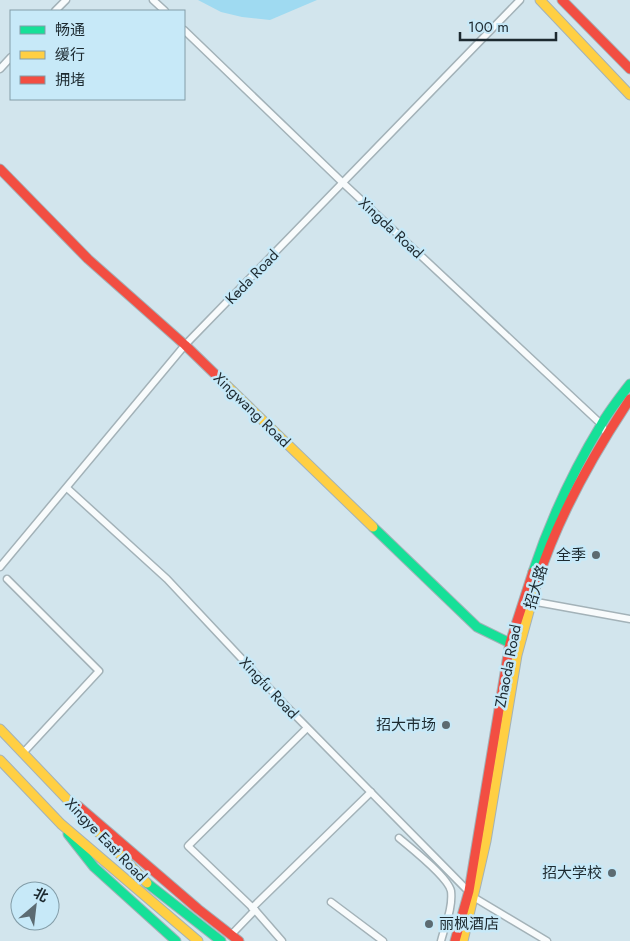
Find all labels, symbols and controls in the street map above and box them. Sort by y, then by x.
legend [10,10,185,100]
scale bar [460,10,556,42]
text: 100 m [468,16,509,38]
text: 畅通 [55,19,85,41]
text: 缓行 [55,44,85,66]
text: 拥堵 [55,69,85,91]
street label: Xingda Road [354,192,428,264]
street label: Keda Road [220,245,284,309]
street label: Xingwang Road [209,368,295,452]
place label: 全季 [556,544,586,566]
marker: 全季 [590,549,602,561]
street label: 招大路 [519,562,553,612]
street label: Zhaoda Road [489,623,527,709]
street label: Xingfu Road [234,652,304,724]
place label: 招大市场 [376,714,436,736]
marker: 招大市场 [440,719,452,731]
street label: Xingye East Road [60,793,152,887]
place label: 招大学校 [542,862,602,884]
marker: 招大学校 [606,867,618,879]
north arrow [10,881,60,931]
text: 北 [30,882,52,907]
place label: 丽枫酒店 [439,913,499,935]
marker: 丽枫酒店 [423,918,435,930]

